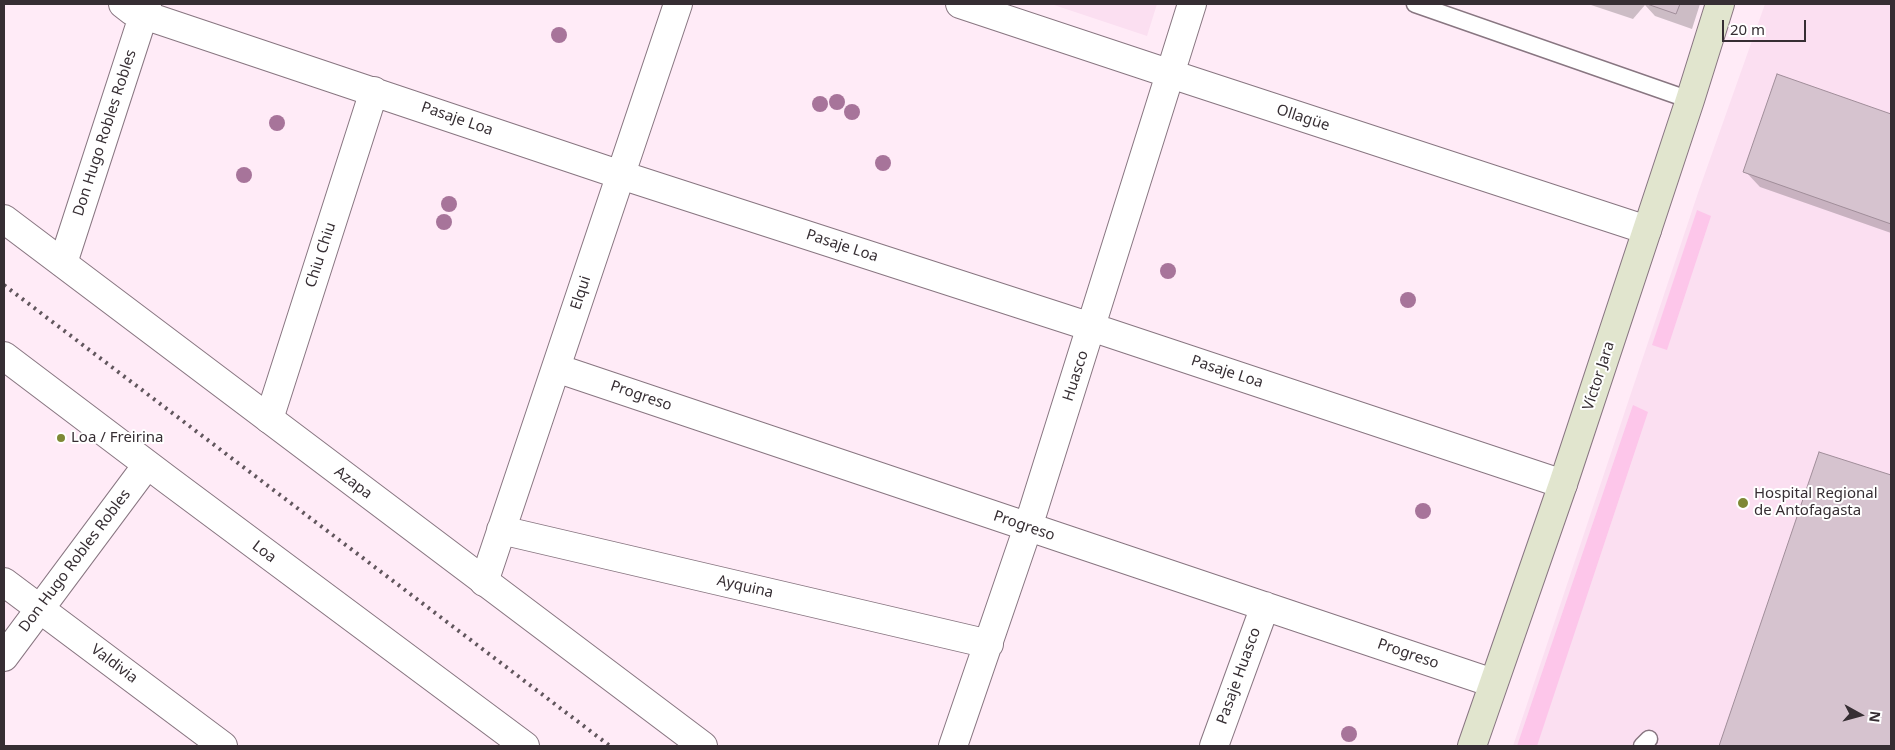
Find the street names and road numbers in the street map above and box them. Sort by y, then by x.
street label: Don Hugo Robles Robles [70,47,140,219]
street label: Pasaje Loa [419,98,495,140]
street label: Ollagüe [1274,101,1332,135]
street label: Chiu Chiu [302,220,340,290]
street label: Pasaje Loa [804,226,880,266]
street label: Elqui [567,274,595,312]
street label: Víctor Jara [1579,339,1619,413]
street label: Huasco [1059,348,1093,404]
street label: Pasaje Loa [1189,352,1265,392]
street label: Progreso [608,377,674,415]
street label: Azapa [331,463,375,503]
street label: Don Hugo Robles Robles [15,486,135,636]
street label: Progreso [991,507,1057,545]
street label: Loa [248,537,280,567]
street label: Ayquina [715,572,775,602]
street label: Pasaje Huasco [1213,625,1265,727]
street label: Progreso [1375,635,1441,673]
street label: Valdivia [87,641,141,687]

